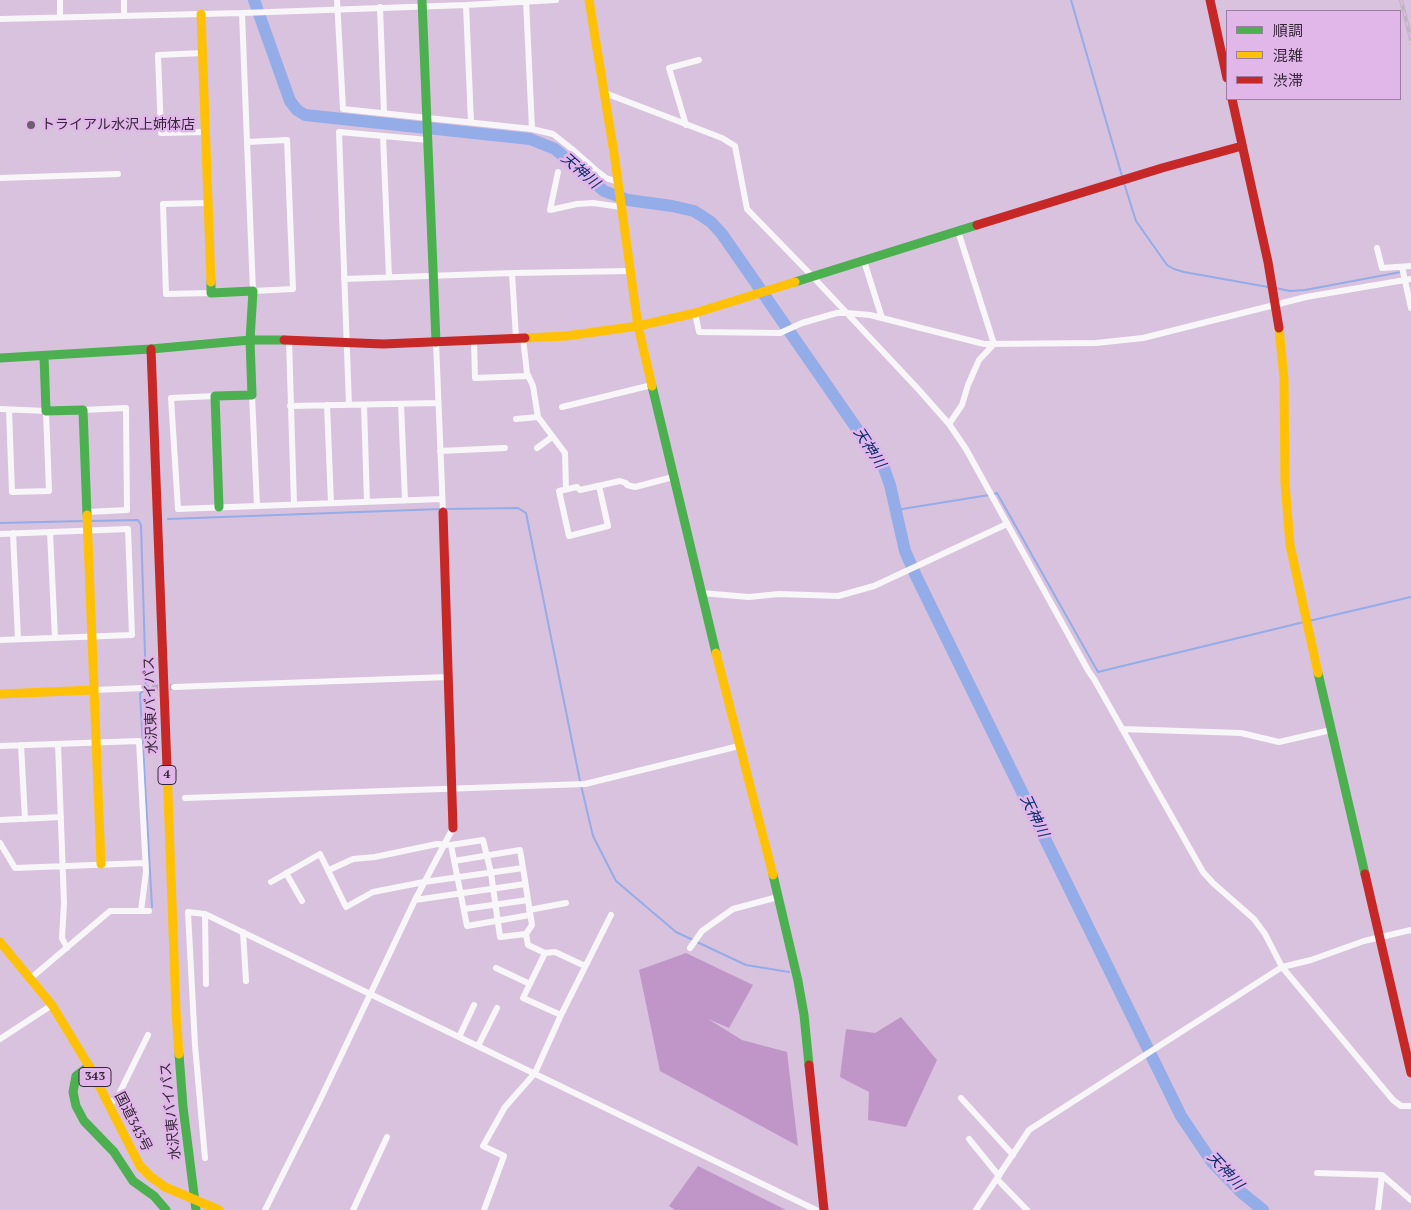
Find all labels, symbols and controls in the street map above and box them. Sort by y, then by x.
legend [1226,10,1401,100]
text: 順調 [1273,20,1303,40]
text: 混雑 [1273,45,1303,65]
text: 渋滞 [1273,70,1303,90]
place label: トライアル水沢上姉体店 [41,117,195,133]
marker: トライアル水沢上姉体店 [25,119,37,131]
water label: 天神川 [557,149,603,193]
water label: 天神川 [849,424,889,472]
street label: 水沢東バイパス [141,656,161,754]
road number: 4 [158,766,176,784]
water label: 天神川 [1016,792,1052,840]
street label: 水沢東バイパス [158,1061,184,1161]
road number: 343 [79,1068,111,1086]
street label: 国道343号 [111,1090,155,1154]
water label: 天神川 [1203,1148,1247,1194]

